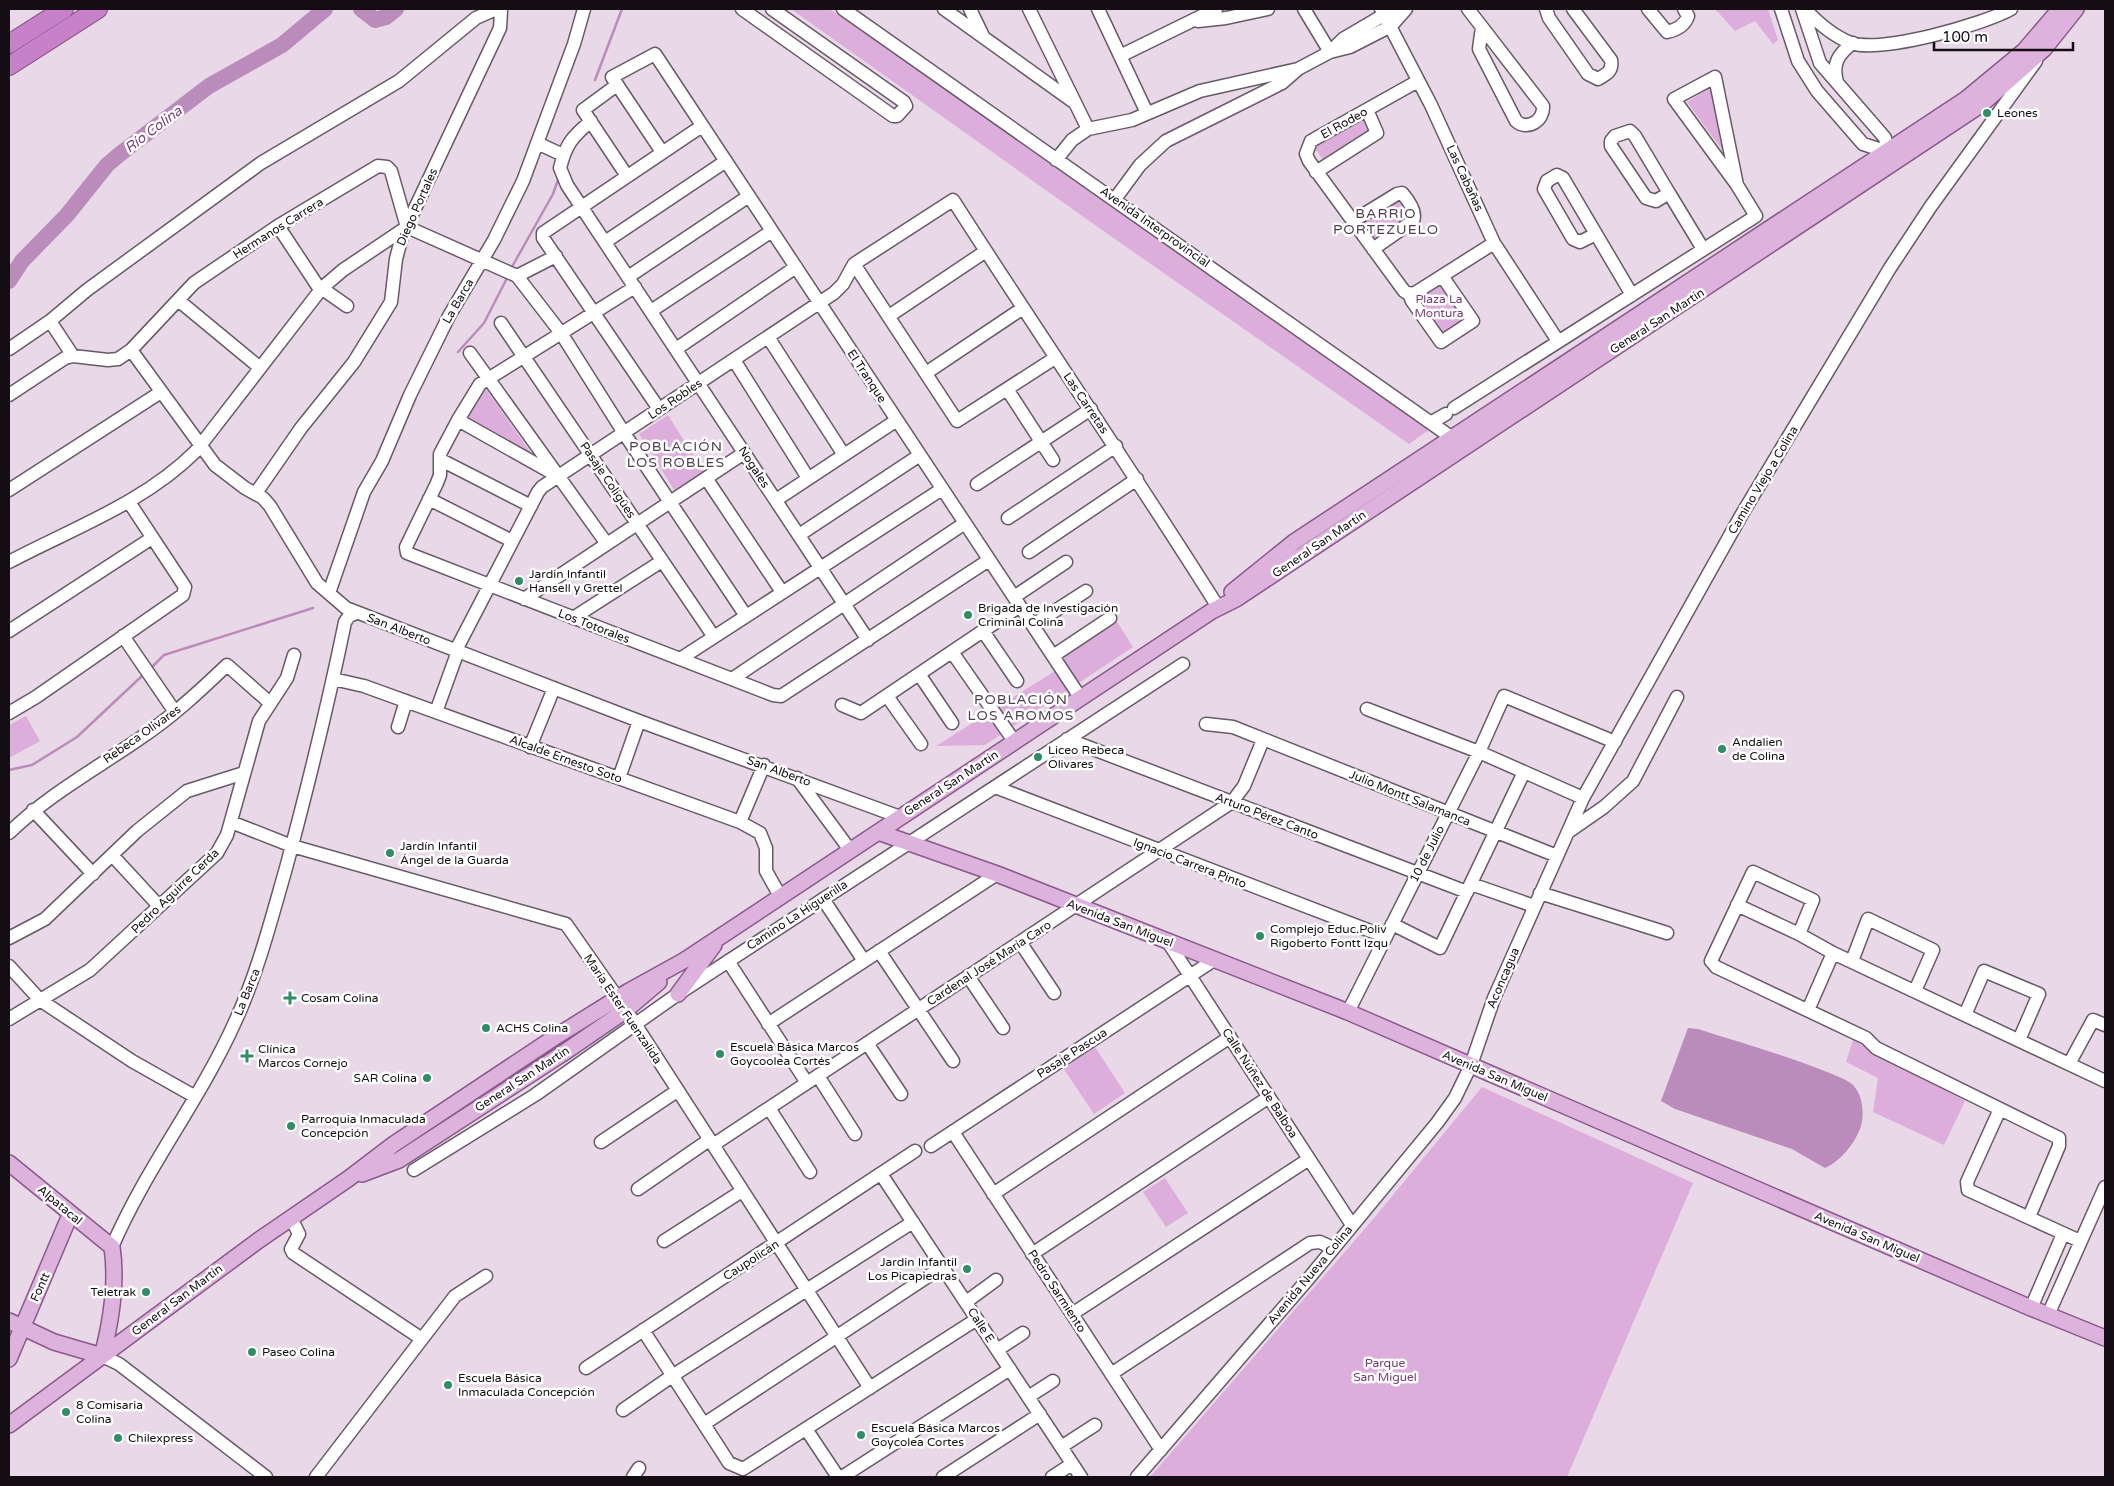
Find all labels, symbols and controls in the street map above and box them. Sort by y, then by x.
scale bar [1934,20,2073,52]
text: 100 m [1942,28,1988,46]
water label: Río Colina [121,102,186,156]
street label: El Rodeo [1318,104,1370,142]
place label: Leones [1997,106,2038,120]
marker: Leones [1981,107,1993,119]
street label: Las Cabañas [1443,143,1487,214]
street label: Diego Portales [394,166,440,248]
street label: Avenida Interprovincial [1097,184,1213,270]
street label: Hermanos Carrera [230,195,326,261]
district label: BARRIO PORTEZUELO [1333,205,1439,238]
street label: La Barca [440,276,476,326]
street label: General San Martín [1607,285,1707,357]
park label: Plaza La Montura [1414,292,1464,320]
street label: El Tranque [845,347,890,405]
street label: Las Carretas [1060,370,1112,436]
street label: Los Robles [645,376,705,422]
street label: Camino Viejo a Colina [1725,423,1801,537]
district label: POBLACIÓN LOS ROBLES [627,438,725,471]
street label: Pasaje Coligües [577,439,639,521]
street label: Nogales [735,444,773,491]
street label: General San Martín [1270,507,1368,581]
place label: Jardin Infantil Hansell y Grettel [529,567,622,595]
marker: Jardin Infantil Hansell y Grettel [513,575,525,587]
place label: Brigada de Investigación Criminal Colina [978,601,1118,629]
street label: Los Totorales [556,606,632,646]
marker: Brigada de Investigación Criminal Colina [962,609,974,621]
street label: San Alberto [365,610,433,648]
district label: POBLACIÓN LOS AROMOS [968,691,1075,724]
street label: Rebeca Olivares [100,702,184,766]
street label: Alcalde Ernesto Soto [508,732,624,786]
place label: Andalien de Colina [1732,735,1785,763]
place label: Liceo Rebeca Olivares [1048,743,1124,771]
marker: Andalien de Colina [1716,743,1728,755]
street label: General San Martín [901,747,1001,819]
marker: Liceo Rebeca Olivares [1032,751,1044,763]
street label: San Alberto [745,753,813,789]
street label: Julio Montt Salamanca [1347,767,1473,829]
street label: Arturo Pérez Canto [1213,790,1321,842]
street label: 10 de Julio [1407,823,1447,885]
street label: Ignacio Carrera Pinto [1131,835,1249,891]
place label: Jardín Infantil Ángel de la Guarda [400,839,509,867]
street label: Pedro Aguirre Cerda [128,846,222,936]
marker: Jardín Infantil Ángel de la Guarda [384,847,396,859]
street label: Camino La Higuerilla [744,877,850,953]
street label: Avenida San Miguel [1065,896,1175,950]
street label: Cardenal José María Caro [924,918,1054,1008]
place label: Complejo Educ.Poliv Rigoberto Fontt Izqu [1270,922,1388,950]
marker: Complejo Educ.Poliv Rigoberto Fontt Izqu [1254,930,1266,942]
street label: Aconcagua [1484,946,1522,1010]
street label: María Ester Fuenzalida [581,951,665,1067]
street label: La Barca [231,966,263,1018]
marker: Cosam Colina [283,991,297,1005]
place label: Cosam Colina [301,991,379,1005]
place label: ACHS Colina [496,1021,568,1035]
marker: ACHS Colina [480,1022,492,1034]
street label: Pasaje Pascua [1034,1025,1110,1081]
street label: Calle Núñez de Balboa [1219,1025,1301,1141]
place label: Escuela Básica Marcos Goycoolea Cortés [730,1040,859,1068]
place label: Clínica Marcos Cornejo [258,1042,348,1070]
street label: General San Martín [472,1043,572,1115]
street label: Avenida San Miguel [1440,1047,1550,1105]
marker: Escuela Básica Marcos Goycoolea Cortés [714,1048,726,1060]
marker: Clínica Marcos Cornejo [240,1049,254,1063]
place label: SAR Colina [354,1071,417,1085]
marker: SAR Colina [421,1072,433,1084]
place label: Parroquia Inmaculada Concepción [301,1112,426,1140]
marker: Parroquia Inmaculada Concepción [285,1120,297,1132]
street label: Alpatacal [35,1182,85,1228]
street label: Avenida San Miguel [1812,1208,1922,1266]
street label: Avenida Nueva Colina [1265,1223,1355,1327]
street label: Caupolicán [721,1237,781,1283]
street label: Pedro Sarmiento [1025,1247,1089,1335]
place label: Jardin Infantil Los Picapiedras [868,1255,957,1283]
street label: General San Martín [129,1261,225,1339]
marker: Jardin Infantil Los Picapiedras [961,1263,973,1275]
street label: Fontt [27,1270,53,1304]
place label: Teletrak [90,1285,136,1299]
marker: Teletrak [140,1286,152,1298]
street label: Calle E [965,1305,998,1345]
place label: Paseo Colina [262,1345,335,1359]
marker: Paseo Colina [246,1346,258,1358]
park label: Parque San Miguel [1353,1356,1417,1384]
place label: Escuela Básica Inmaculada Concepción [458,1371,595,1399]
marker: Escuela Básica Inmaculada Concepción [442,1379,454,1391]
place label: 8 Comisaria Colina [76,1398,143,1426]
marker: 8 Comisaria Colina [60,1406,72,1418]
place label: Escuela Básica Marcos Goycolea Cortes [871,1421,1000,1449]
marker: Escuela Básica Marcos Goycolea Cortes [855,1429,867,1441]
place label: Chilexpress [128,1431,193,1445]
marker: Chilexpress [112,1432,124,1444]

